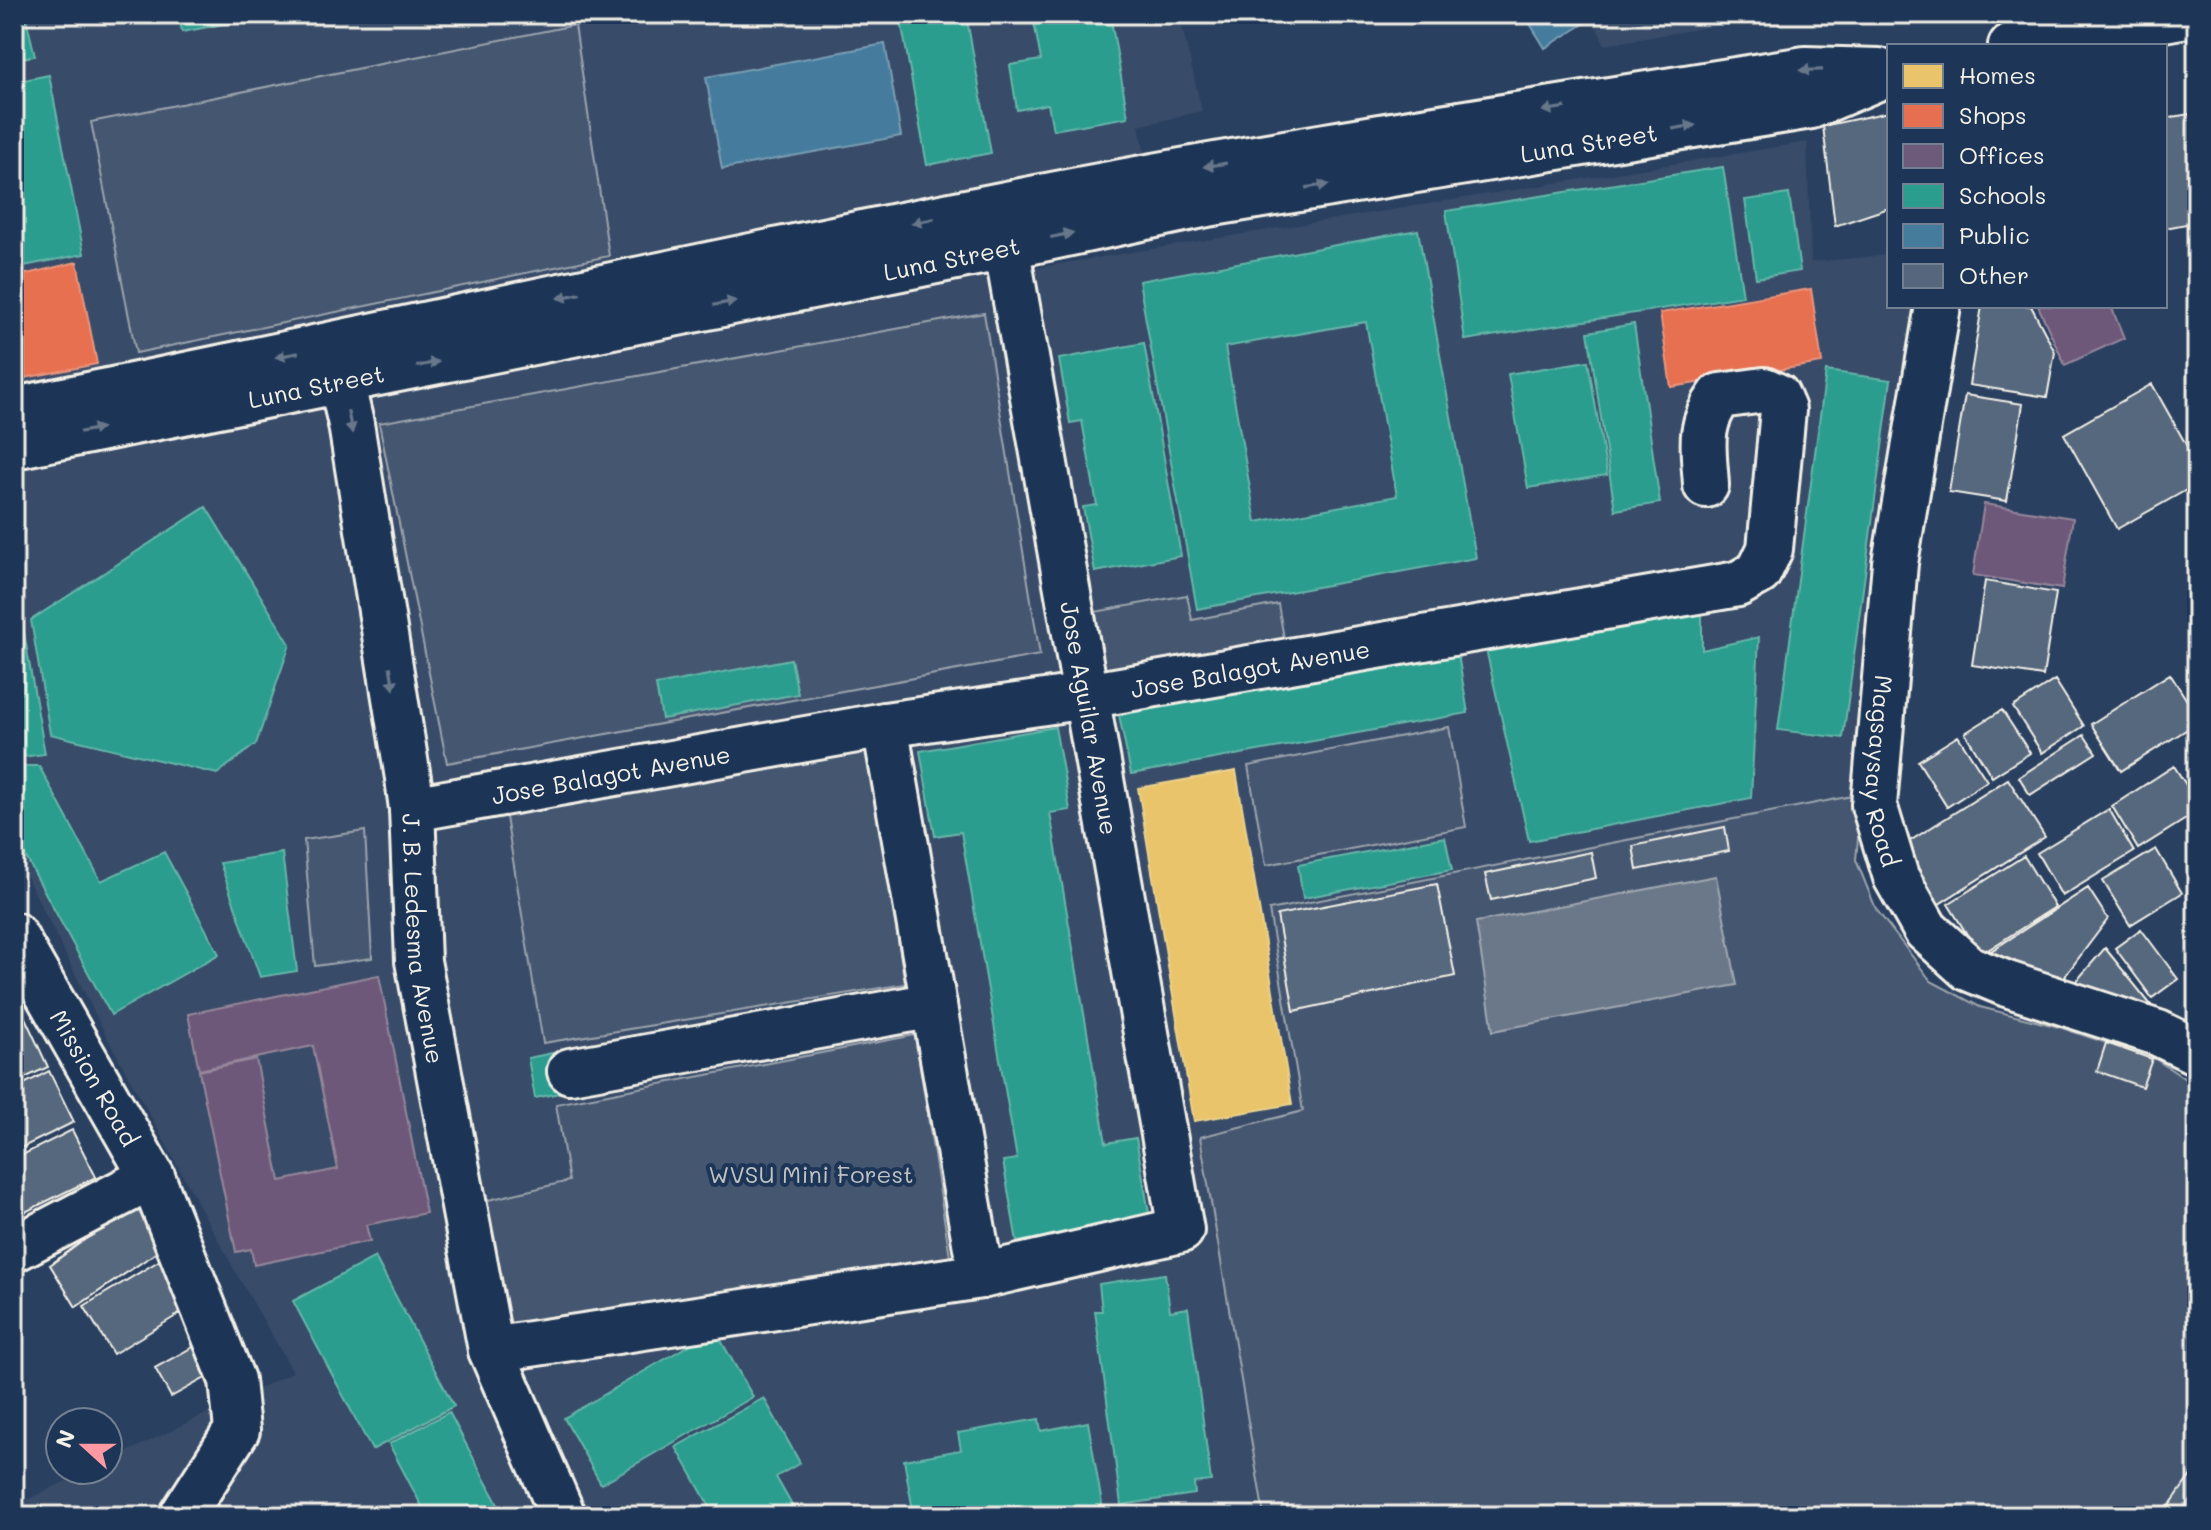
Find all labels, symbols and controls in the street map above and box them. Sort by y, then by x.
legend [1887,44,2167,308]
text: Homes [1959,59,2036,90]
one-way arrow [1798,63,1823,76]
text: Shops [1959,99,2027,130]
one-way arrow [1542,104,1567,116]
street label: Luna Street [1518,116,1659,168]
one-way arrow [1672,120,1697,132]
text: Offices [1959,139,2045,170]
one-way arrow [1202,159,1227,172]
one-way arrow [1305,179,1330,192]
text: Schools [1959,179,2046,210]
one-way arrow [910,215,935,228]
text: Public [1959,219,2030,250]
one-way arrow [1050,228,1075,241]
street label: Luna Street [881,229,1022,287]
text: Other [1959,259,2029,290]
one-way arrow [556,290,581,303]
one-way arrow [712,296,737,308]
one-way arrow [274,350,299,362]
street label: Luna Street [245,357,387,414]
one-way arrow [416,357,441,369]
one-way arrow [344,410,356,435]
one-way arrow [78,424,103,436]
street label: Jose Aguilar Avenue [1054,599,1126,837]
street label: Jose Balagot Avenue [1128,632,1372,704]
one-way arrow [386,666,399,691]
street label: Magsaysay Road [1858,674,1907,870]
street label: Jose Balagot Avenue [489,737,733,810]
street label: J. B. Ledesma Avenue [397,813,452,1066]
street label: Mission Road [44,1004,146,1151]
park label: WVSU Mini Forest [708,1158,914,1189]
north arrow [44,1406,124,1486]
text: N [48,1426,81,1452]

